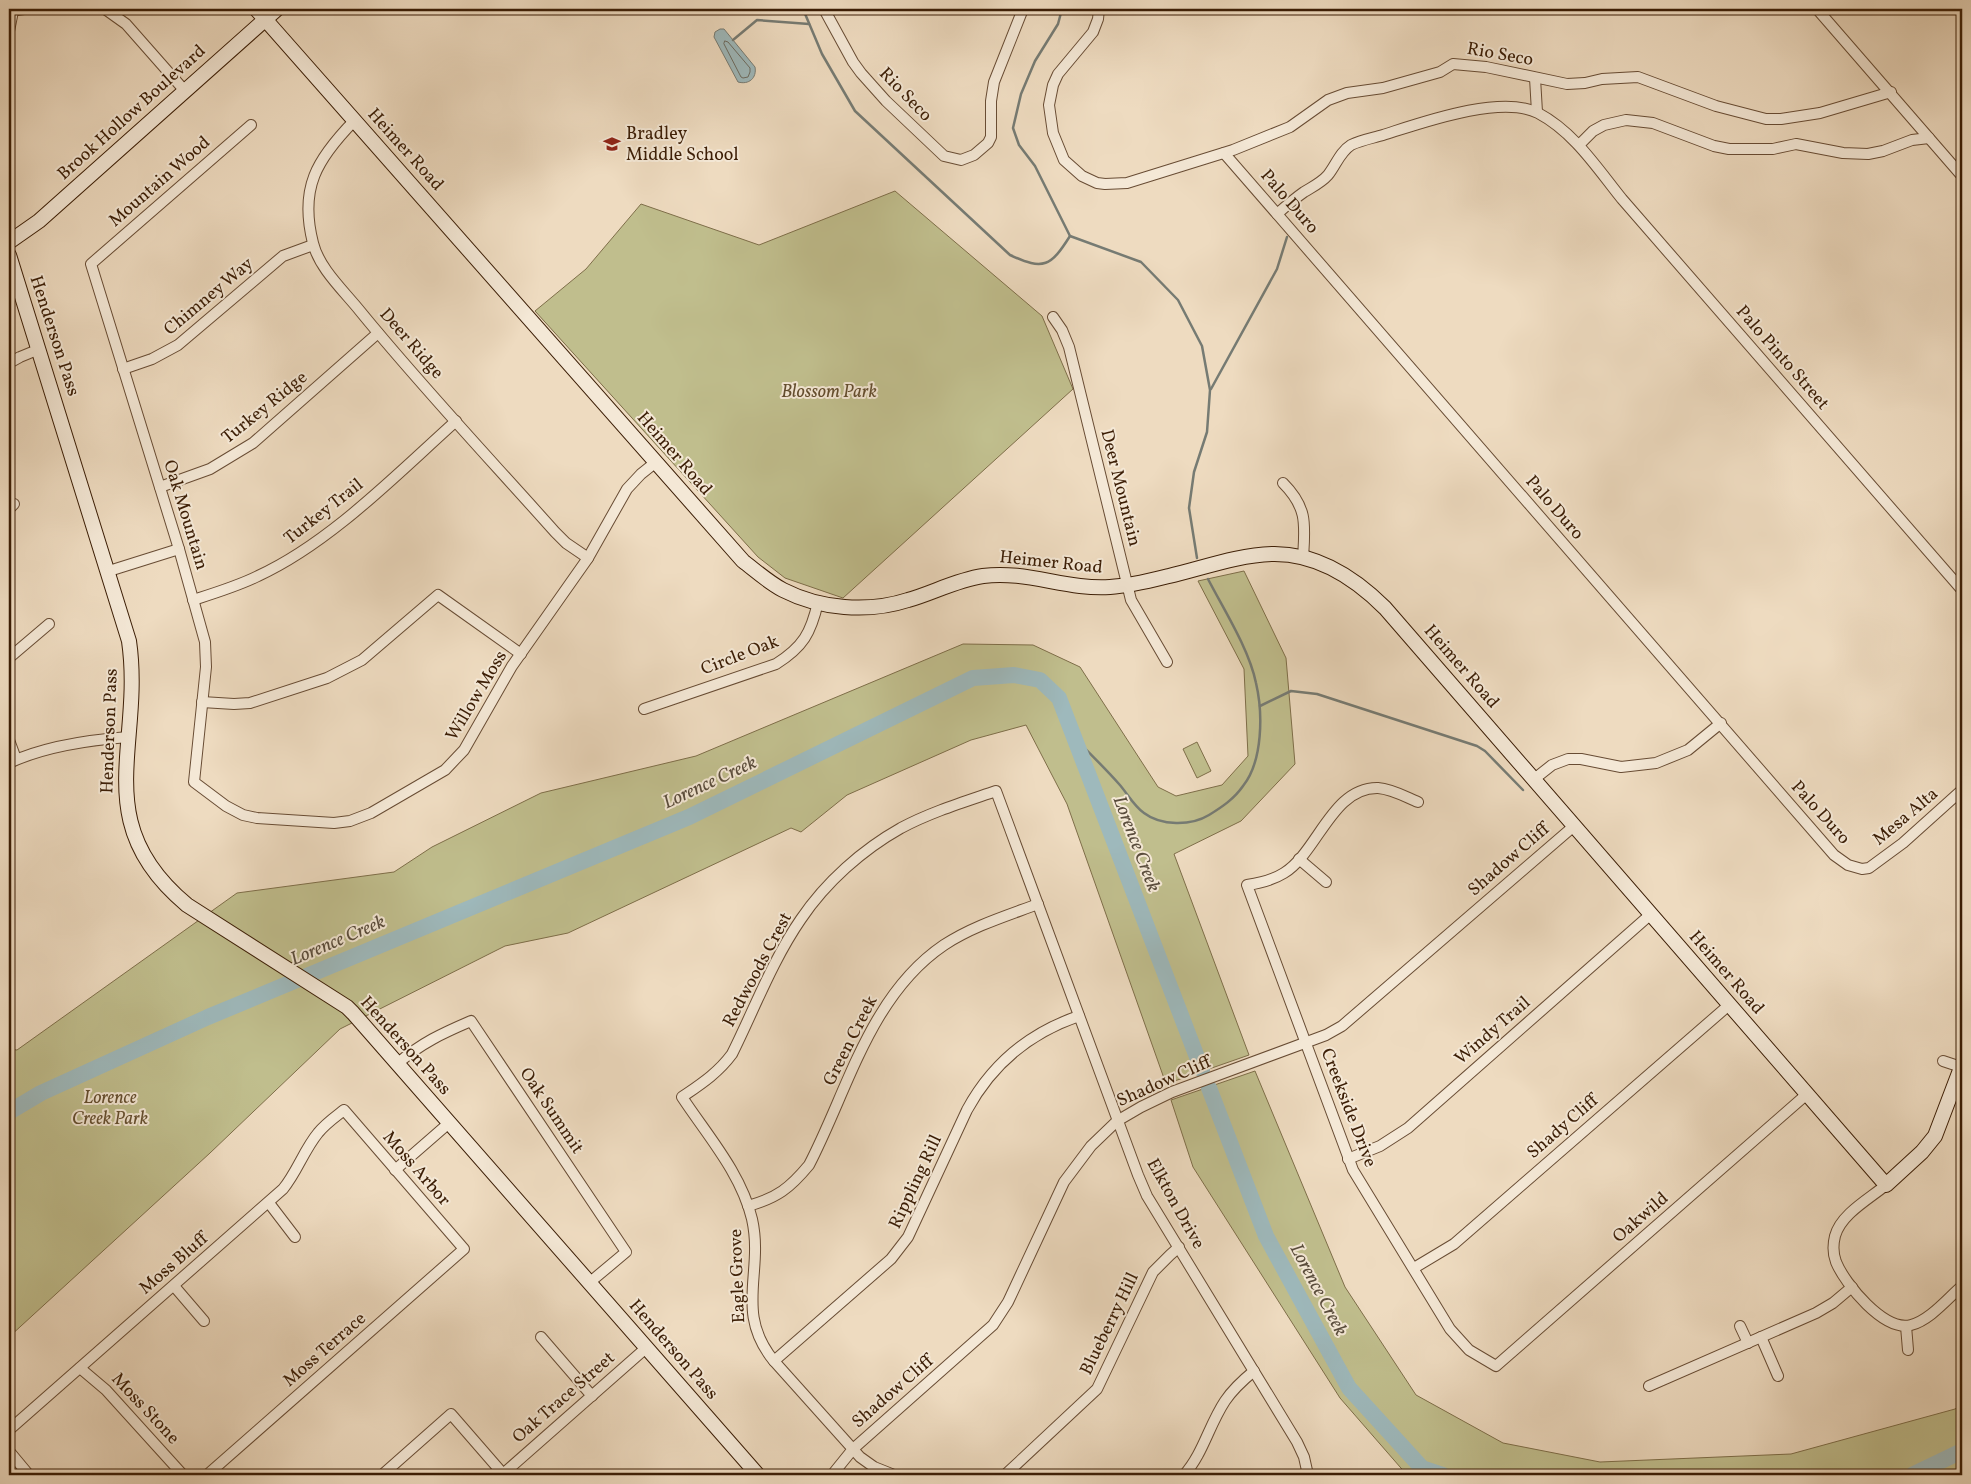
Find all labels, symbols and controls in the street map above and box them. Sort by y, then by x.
street label: Rio Seco [1465,37,1535,73]
street label: Brook Hollow Boulevard [52,39,212,187]
street label: Rio Seco [873,62,937,128]
street label: Heimer Road [361,103,449,197]
place label: Bradley Middle School [626,122,739,168]
street label: Mountain Wood [104,131,216,233]
school or university icon: Bradley Middle School [602,134,622,154]
street label: Palo Duro [1254,164,1324,240]
street label: Chimney Way [159,252,259,342]
street label: Henderson Pass [23,272,85,400]
street label: Palo Pinto Street [1730,300,1834,416]
street label: Deer Ridge [373,303,449,385]
street label: Turkey Ridge [217,366,313,450]
park label: Blossom Park [781,380,877,405]
street label: Heimer Road [631,407,717,501]
street label: Deer Mountain [1093,427,1147,549]
street label: Oak Mountain [156,457,214,573]
street label: Palo Duro [1519,470,1589,546]
street label: Turkey Trail [279,473,369,551]
street label: Heimer Road [998,545,1104,581]
street label: Heimer Road [1418,620,1504,714]
street label: Circle Oak [697,630,783,682]
street label: Willow Moss [440,646,514,746]
street label: Henderson Pass [95,668,125,794]
water label: Lorence Creek [659,750,761,816]
street label: Palo Duro [1784,776,1856,850]
street label: Mesa Alta [1868,782,1944,852]
water label: Lorence Creek [1106,792,1166,896]
street label: Shadow Cliff [1463,816,1557,902]
street label: Redwoods Crest [717,908,799,1032]
water label: Lorence Creek [286,909,390,973]
street label: Heimer Road [1683,926,1769,1020]
street label: Henderson Pass [354,991,456,1101]
street label: Green Creek [818,991,885,1090]
street label: Windy Trail [1450,991,1536,1071]
street label: Creekside Drive [1314,1045,1382,1171]
street label: Shadow Cliff [1113,1049,1217,1114]
street label: Oak Summit [513,1063,589,1159]
park label: Lorence Creek Park [72,1086,148,1132]
street label: Shady Cliff [1522,1088,1606,1165]
street label: Moss Arbor [376,1126,456,1212]
street label: Rippling Rill [883,1131,949,1233]
street label: Elkton Drive [1140,1154,1210,1254]
street label: Oakwild [1608,1187,1674,1249]
street label: Moss Bluff [134,1226,215,1301]
street label: Eagle Grove [724,1228,752,1324]
water label: Lorence Creek [1283,1239,1353,1341]
street label: Blueberry Hill [1074,1269,1146,1379]
street label: Henderson Pass [622,1294,724,1406]
street label: Moss Terrace [278,1307,372,1393]
street label: Oak Trace Street [507,1346,621,1450]
street label: Shadow Cliff [847,1348,941,1434]
street label: Moss Stone [105,1368,185,1450]

